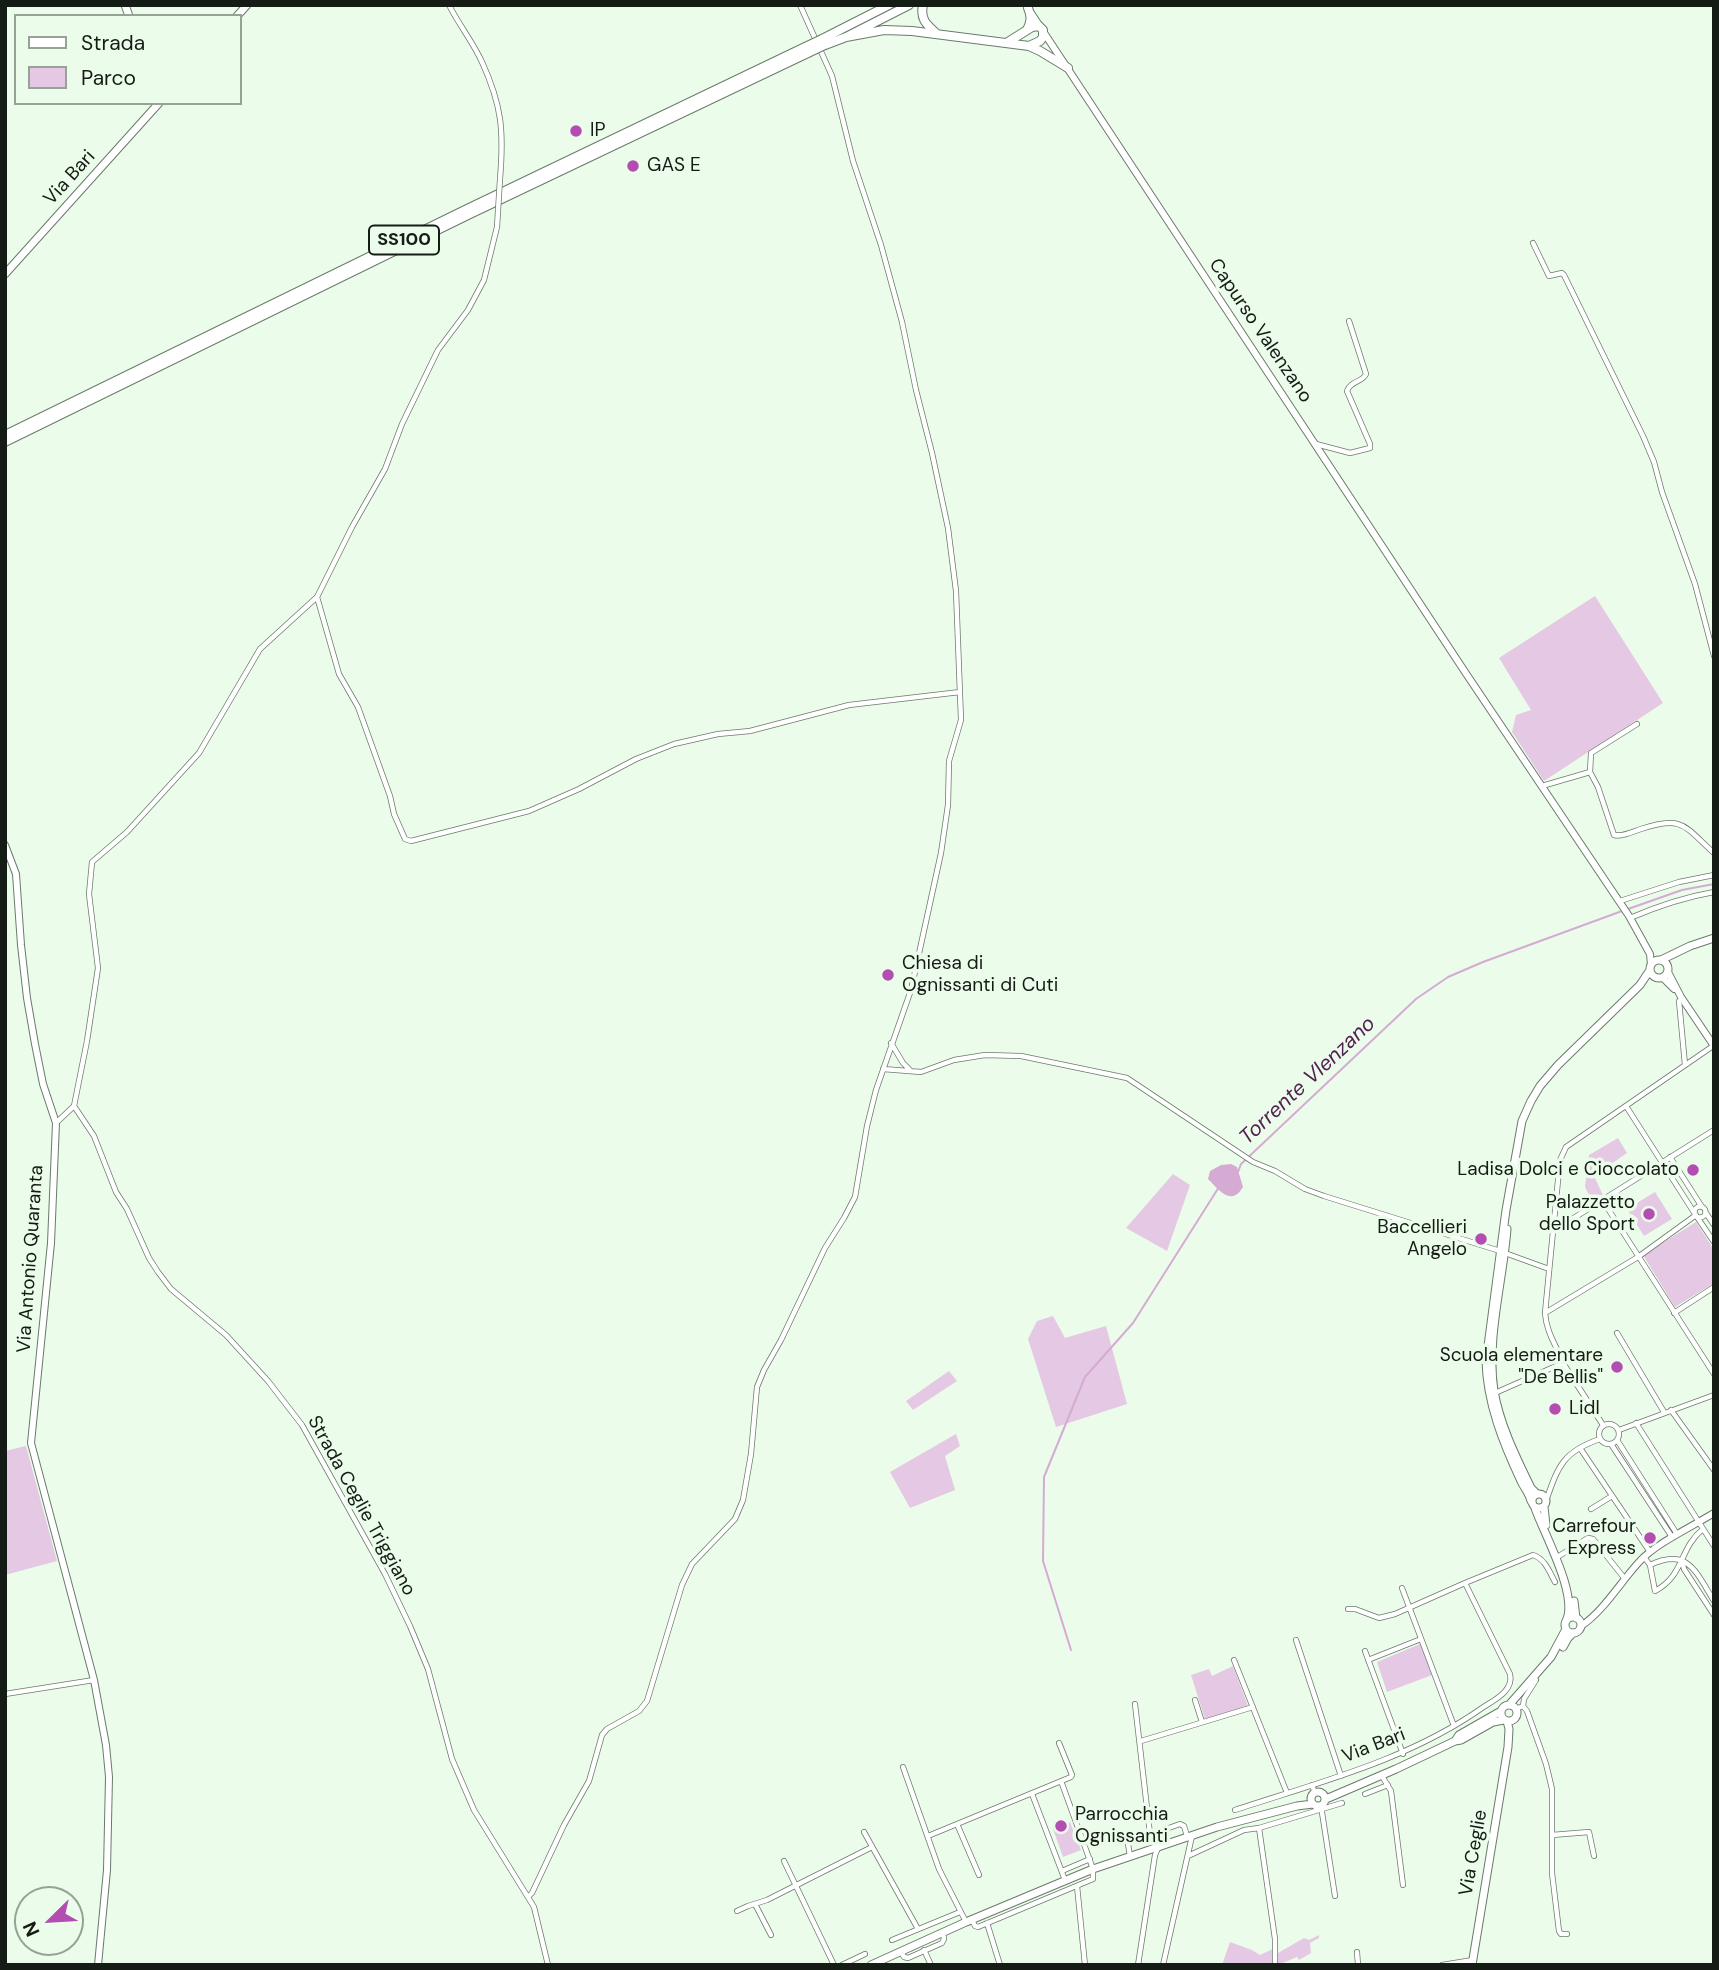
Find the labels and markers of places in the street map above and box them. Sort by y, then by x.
place label: IP [590,120,605,142]
marker: IP [568,123,584,139]
place label: GAS E [647,155,701,177]
marker: GAS E [625,158,641,174]
place label: Chiesa di Ognissanti di Cuti [902,953,1058,997]
marker: Chiesa di Ognissanti di Cuti [880,967,896,983]
place label: Ladisa Dolci e Cioccolato [1457,1159,1679,1181]
marker: Ladisa Dolci e Cioccolato [1685,1162,1701,1178]
place label: Palazzetto dello Sport [1539,1192,1635,1236]
marker: Palazzetto dello Sport [1641,1206,1657,1222]
place label: Baccellieri Angelo [1377,1217,1467,1261]
marker: Baccellieri Angelo [1473,1231,1489,1247]
place label: Scuola elementare "De Bellis" [1440,1345,1603,1389]
marker: Scuola elementare "De Bellis" [1609,1359,1625,1375]
place label: Lidl [1569,1398,1600,1420]
marker: Lidl [1547,1401,1563,1417]
place label: Carrefour Express [1552,1516,1636,1560]
marker: Carrefour Express [1642,1530,1658,1546]
place label: Parrocchia Ognissanti [1075,1804,1168,1848]
marker: Parrocchia Ognissanti [1053,1818,1069,1834]

